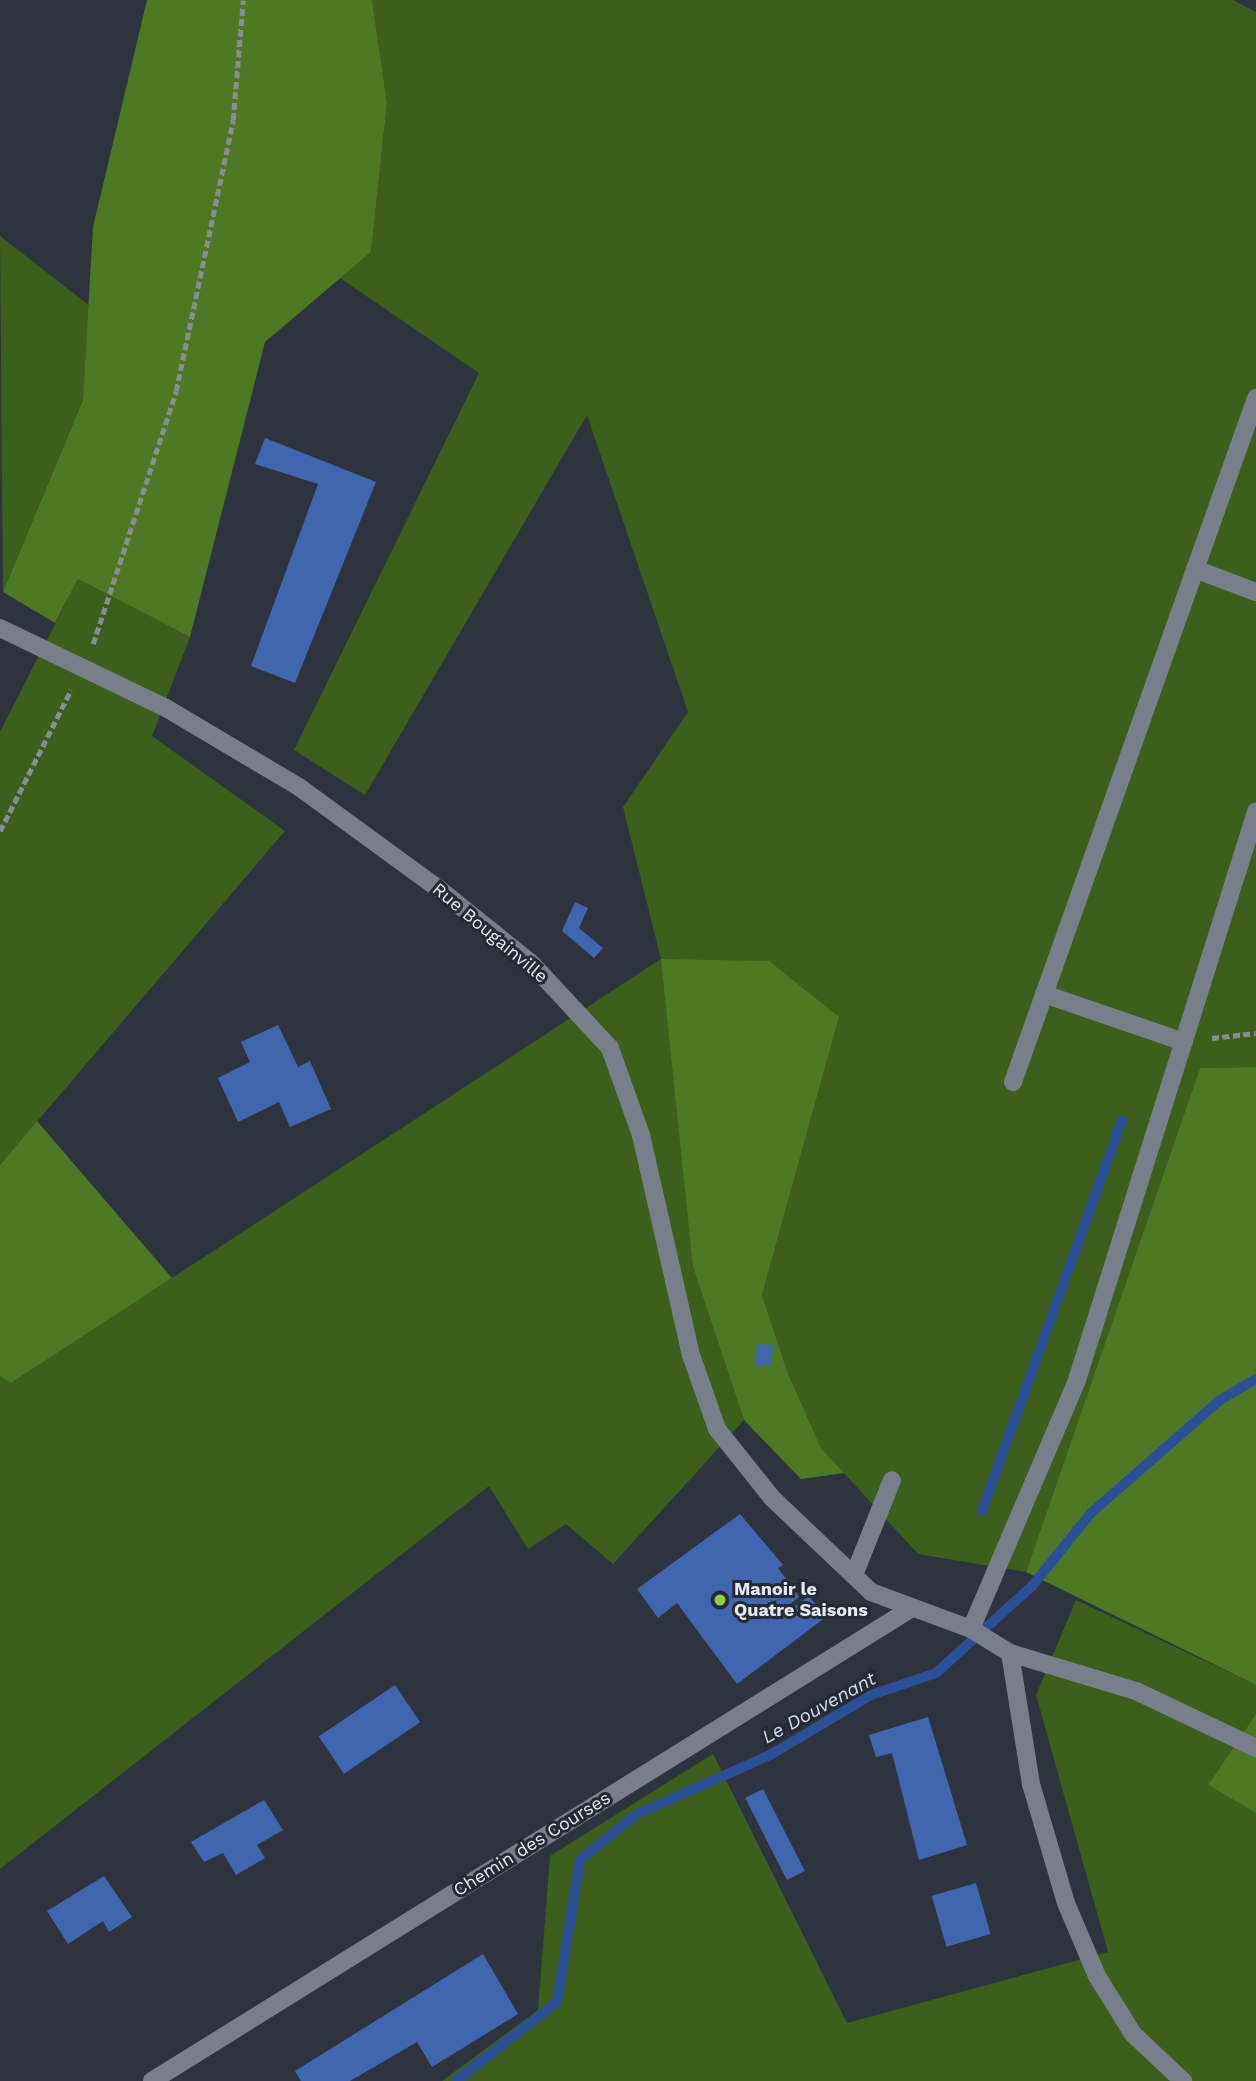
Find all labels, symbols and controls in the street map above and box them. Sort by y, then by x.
street label: Rue Bougainville [428,878,552,988]
place label: Manoir le Quatre Saisons [734,1579,868,1622]
marker: Manoir le Quatre Saisons [712,1592,728,1608]
water label: Le Douvenant [758,1667,880,1749]
street label: Chemin des Courses [450,1787,614,1901]

